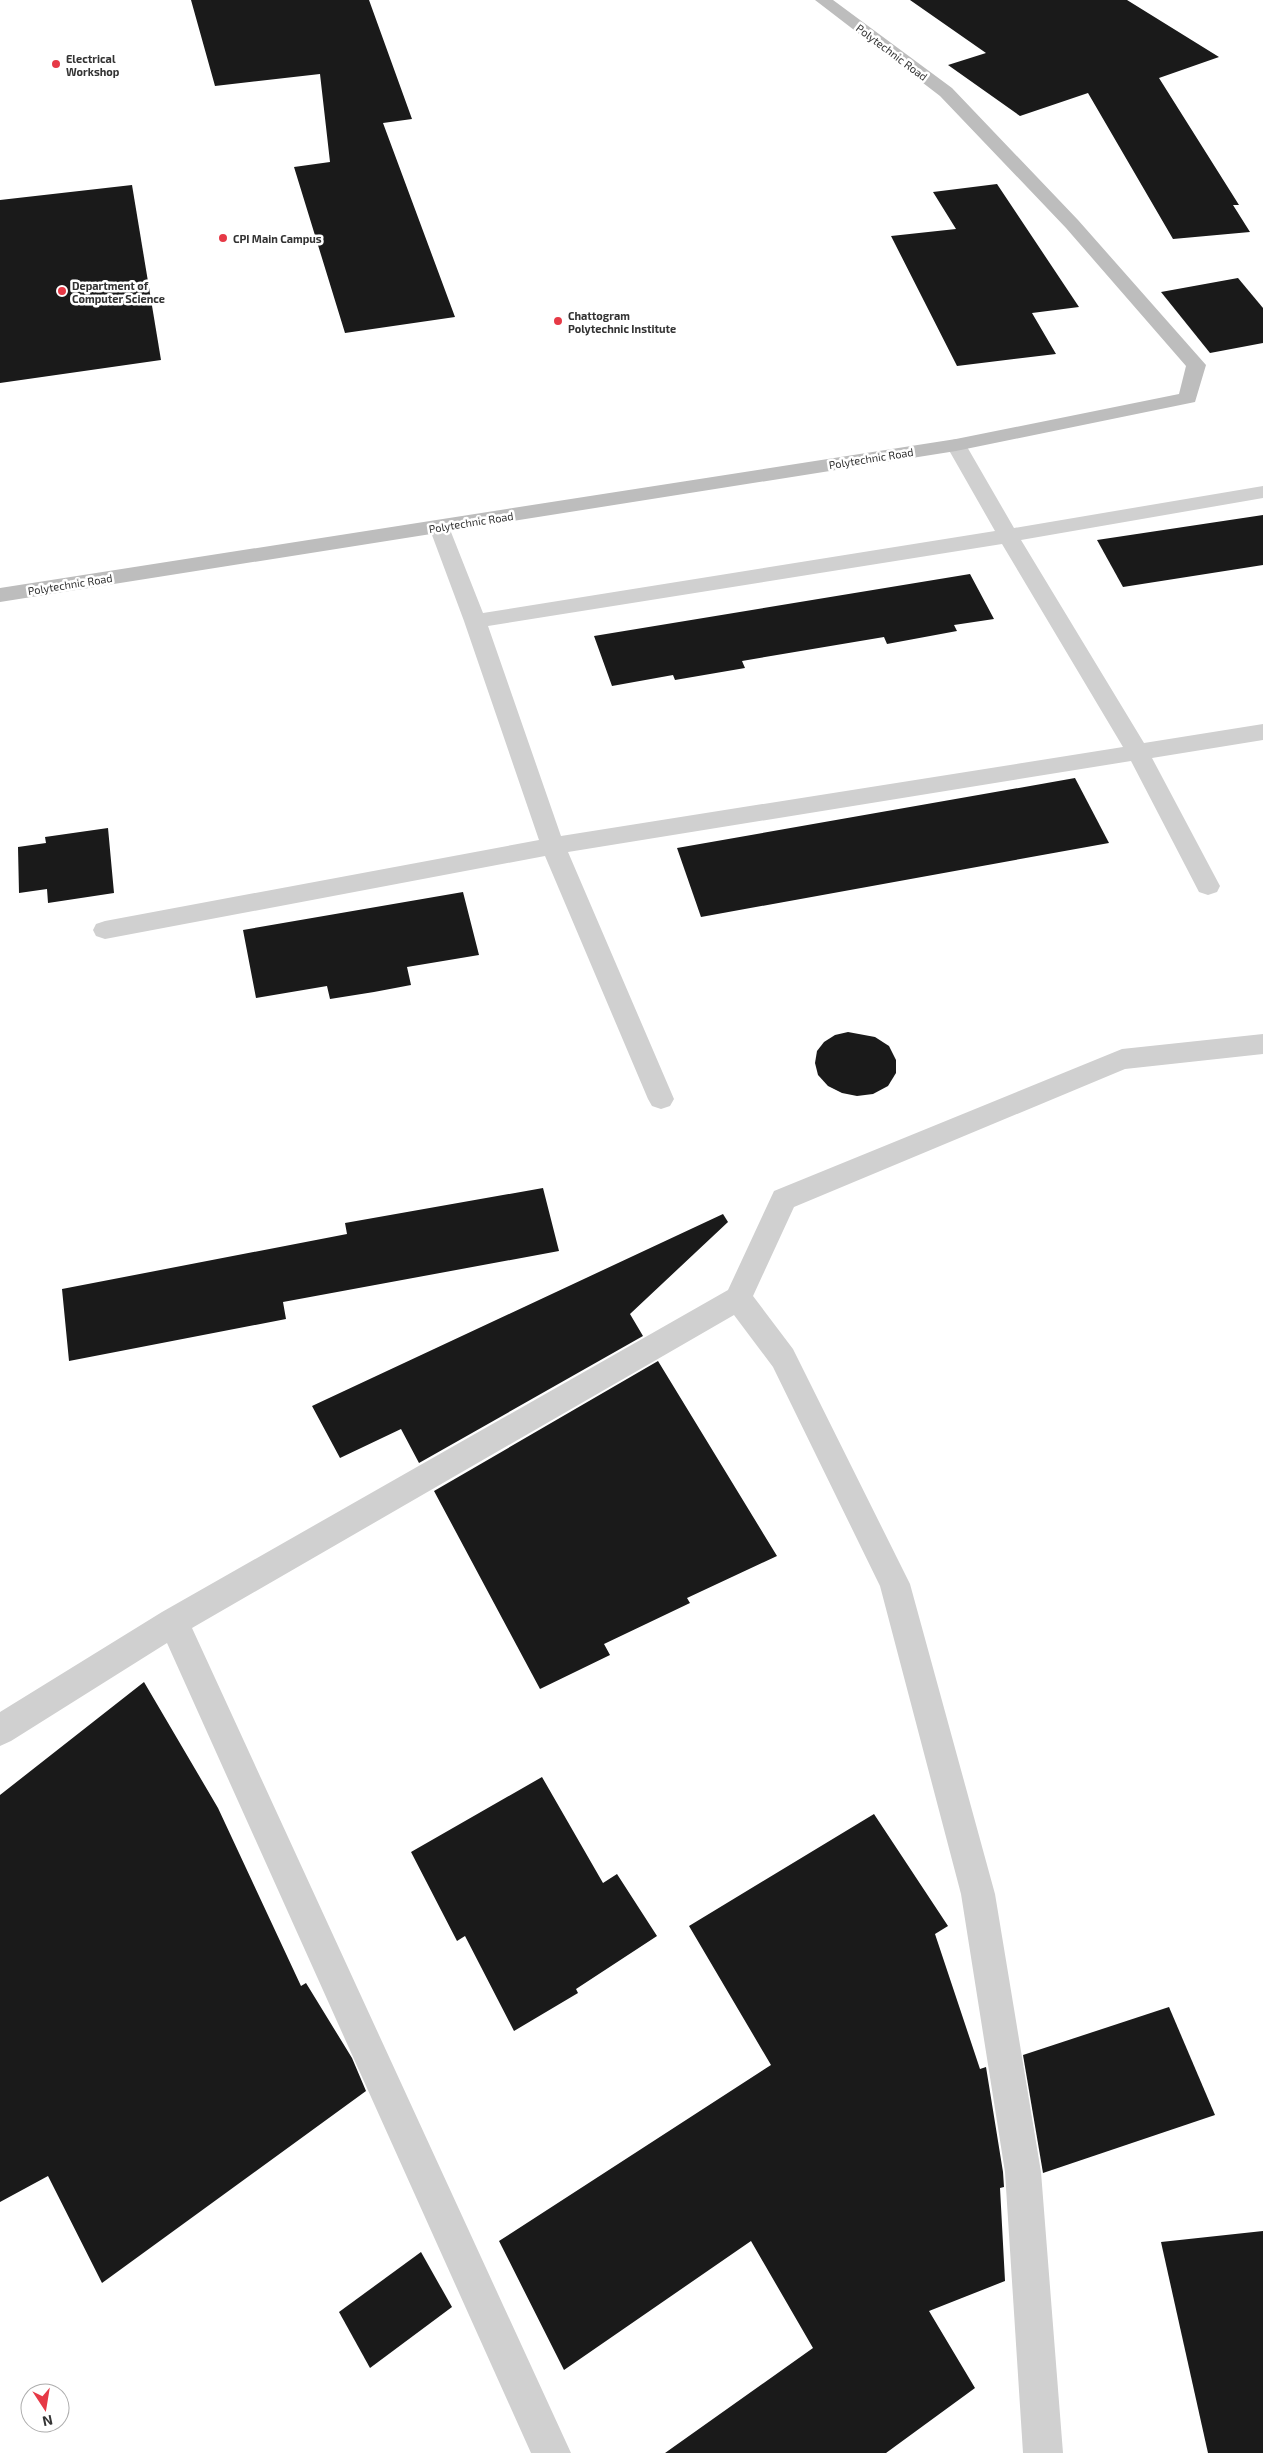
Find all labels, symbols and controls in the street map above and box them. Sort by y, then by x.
street label: Polytechnic Road [854,21,930,83]
place label: Electrical Workshop [66,52,120,78]
marker: Electrical Workshop [50,58,62,70]
marker: CPI Main Campus [217,232,229,244]
place label: CPI Main Campus [233,232,322,245]
place label: Department of Computer Science [72,279,165,305]
marker: Department of Computer Science [56,285,68,297]
place label: Chattogram Polytechnic Institute [568,309,676,336]
marker: Chattogram Polytechnic Institute [552,315,564,327]
street label: Polytechnic Road [828,445,914,471]
street label: Polytechnic Road [428,509,514,535]
street label: Polytechnic Road [27,571,113,597]
north arrow [20,2383,70,2433]
text: N [41,2412,55,2431]

